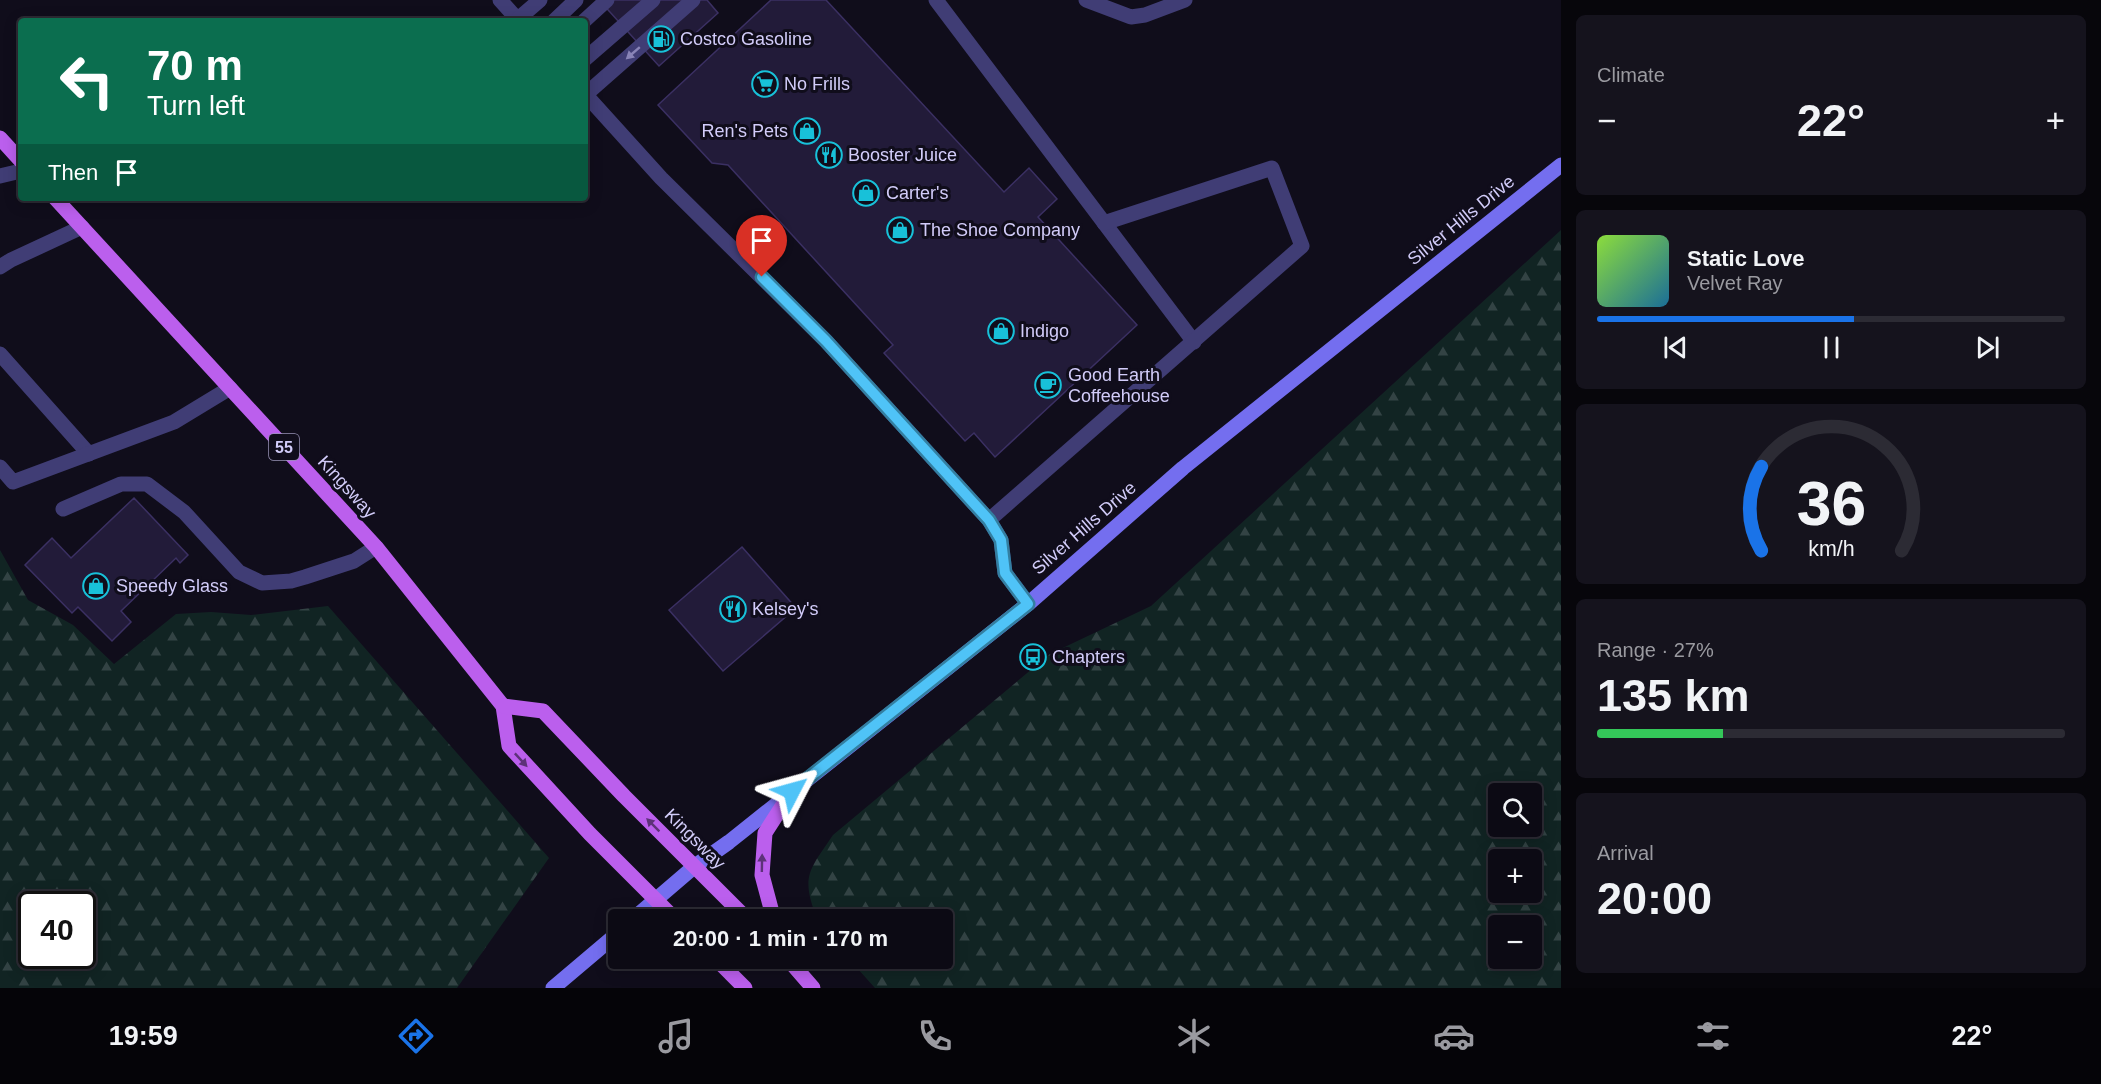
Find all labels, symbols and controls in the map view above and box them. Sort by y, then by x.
fuel station icon: Costco Gasoline [646,24,676,54]
place label: Costco Gasoline [680,29,812,49]
icon: left [48,42,126,120]
text: 70 m [147,42,243,89]
one-way arrow [626,46,641,59]
text: Climate [1597,64,1665,86]
supermarket icon: No Frills [750,69,780,99]
place label: No Frills [784,74,850,94]
text: Turn left [147,91,245,121]
text: 22° [1797,95,1865,146]
text: − [1597,102,1616,139]
text: + [2046,102,2065,139]
shop icon: Ren's Pets [792,116,822,146]
place label: Ren's Pets [702,121,788,141]
restaurant icon: Booster Juice [814,140,844,170]
place label: Booster Juice [848,145,957,165]
icon: arrive [110,156,143,189]
text: Then [48,160,98,185]
street label: Silver Hills Drive [1404,171,1518,269]
shop icon: Carter's [851,178,881,208]
place label: Carter's [886,183,948,203]
pin [736,215,787,277]
shop icon: The Shoe Company [885,215,915,245]
place label: The Shoe Company [920,220,1080,240]
icon: arrive [745,224,778,257]
text: Static Love [1687,246,1804,271]
text: Velvet Ray [1687,272,1783,294]
shop icon: Indigo [986,316,1016,346]
place label: Indigo [1020,321,1069,341]
icon: previous [1659,331,1692,364]
icon: pause [1815,331,1848,364]
icon: next [1971,331,2004,364]
place label: Good Earth Coffeehouse [1068,365,1170,406]
cafe icon: Good Earth Coffeehouse [1033,370,1063,400]
road number: 55 [269,434,299,460]
street label: Kingsway [314,452,380,522]
text: 36 [1796,469,1866,538]
street label: Silver Hills Drive [1028,477,1140,579]
text: km/h [1808,537,1854,561]
shop icon: Speedy Glass [81,571,111,601]
place label: Speedy Glass [116,576,228,596]
restaurant icon: Kelsey's [718,594,748,624]
place label: Kelsey's [752,599,818,619]
text: Range · 27% [1597,639,1714,661]
bus stop icon: Chapters [1018,642,1048,672]
place label: Chapters [1052,647,1125,667]
text: 135 km [1597,670,1750,721]
one-way arrow [514,752,528,767]
position arrow [760,759,824,823]
map controls [1488,783,1542,969]
button: search [1488,783,1542,837]
street label: Kingsway [661,805,729,873]
one-way arrow [646,818,661,832]
text: Arrival [1597,842,1654,864]
button: + [1488,849,1542,903]
one-way arrow [758,853,767,872]
text: 20:00 [1597,873,1712,924]
speed limit sign: 40 [18,891,96,969]
button: − [1488,915,1542,969]
text: 20:00 · 1 min · 170 m [673,926,888,951]
icon: directions [395,1015,437,1057]
icon: music [655,1015,697,1057]
icon: phone [914,1015,956,1057]
icon: climate [1173,1015,1215,1057]
icon: car [1433,1015,1475,1057]
icon: filters [1692,1015,1734,1057]
text: 19:59 [109,1021,178,1051]
text: 22° [1951,1021,1992,1051]

